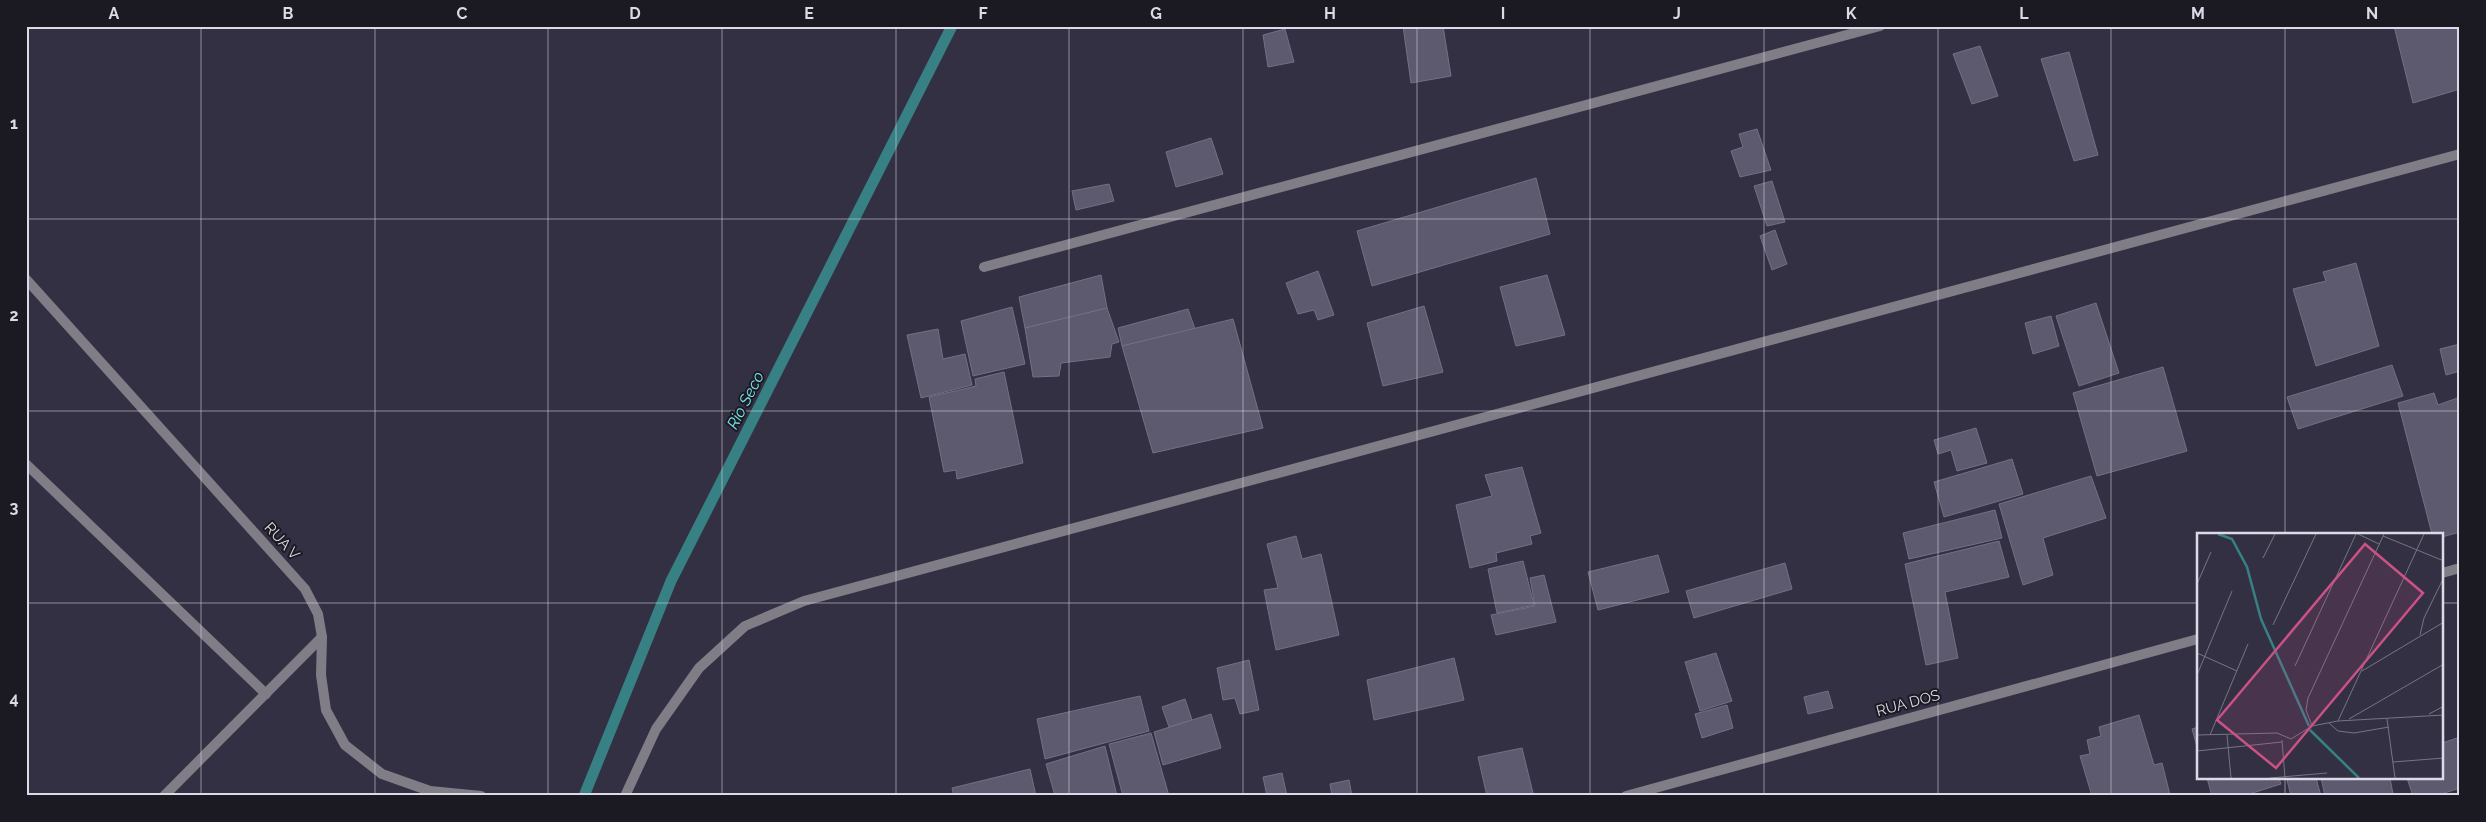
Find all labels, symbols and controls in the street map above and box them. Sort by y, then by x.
text: A [109,4,120,23]
text: B [283,4,294,23]
text: C [457,4,468,23]
text: D [629,4,641,23]
text: E [804,4,814,23]
text: F [978,4,988,23]
text: G [1150,4,1162,23]
text: H [1324,4,1336,23]
text: I [1501,4,1505,23]
text: J [1673,4,1681,23]
text: K [1846,4,1857,23]
text: L [2019,4,2029,23]
text: M [2191,4,2205,23]
text: N [2366,4,2378,23]
text: 1 [10,114,18,133]
text: 2 [9,306,19,325]
water label: Rio Seco [723,368,768,432]
text: 3 [10,498,19,517]
street label: RUA V [261,519,303,563]
inset map [2197,533,2444,780]
street label: RUA DOS [1874,686,1942,720]
text: 4 [9,689,19,708]

